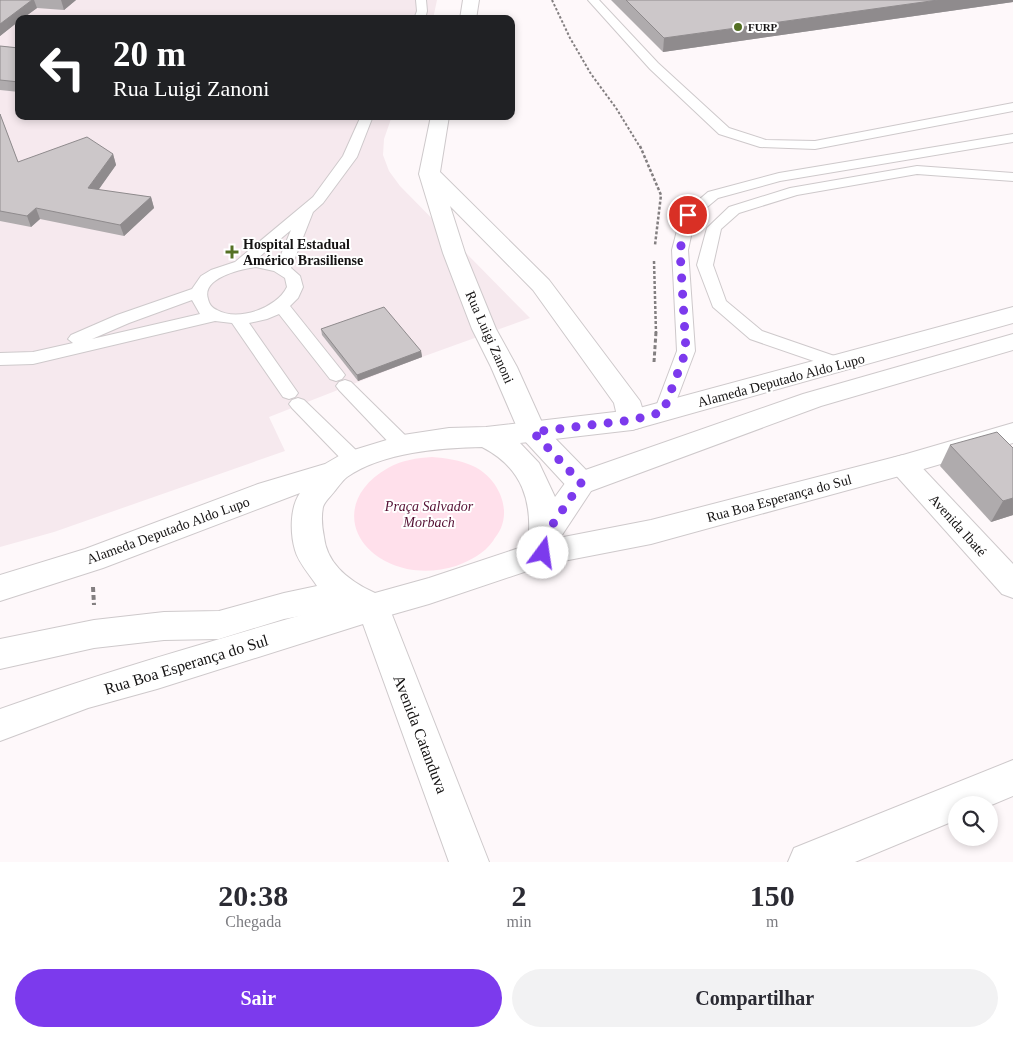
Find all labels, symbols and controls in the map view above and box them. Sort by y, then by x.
marker: FURP [732,21,744,33]
place label: FURP [748,21,778,33]
icon: left [30,35,95,100]
text: 20 m [113,35,186,74]
text: Rua Luigi Zanoni [113,76,269,101]
pin [667,194,709,236]
icon: arrive [674,201,702,229]
place label: Hospital Estadual Américo Brasiliense [243,237,363,268]
marker: Hospital Estadual Américo Brasiliense [225,245,239,259]
street label: Rua Luigi Zanoni [462,289,517,386]
street label: Alameda Deputado Aldo Lupo [696,351,866,410]
street label: Rua Boa Esperança do Sul [705,472,853,525]
street label: Avenida Ibaté [926,491,989,559]
street label: Alameda Deputado Aldo Lupo [85,494,252,567]
park label: Praça Salvador Morbach [384,499,474,530]
position arrow [516,526,568,578]
street label: Rua Boa Esperança do Sul [102,631,271,699]
street label: Avenida Catanduva [390,673,451,796]
map controls [948,796,998,846]
button: search [948,796,998,846]
text: 20:38 [218,879,288,912]
text: 2 [511,879,526,912]
text: 150 [750,879,795,912]
text: Chegada [225,913,281,930]
text: min [507,913,531,930]
text: m [766,913,778,930]
button: Sair [15,969,502,1027]
button: Compartilhar [512,969,998,1027]

